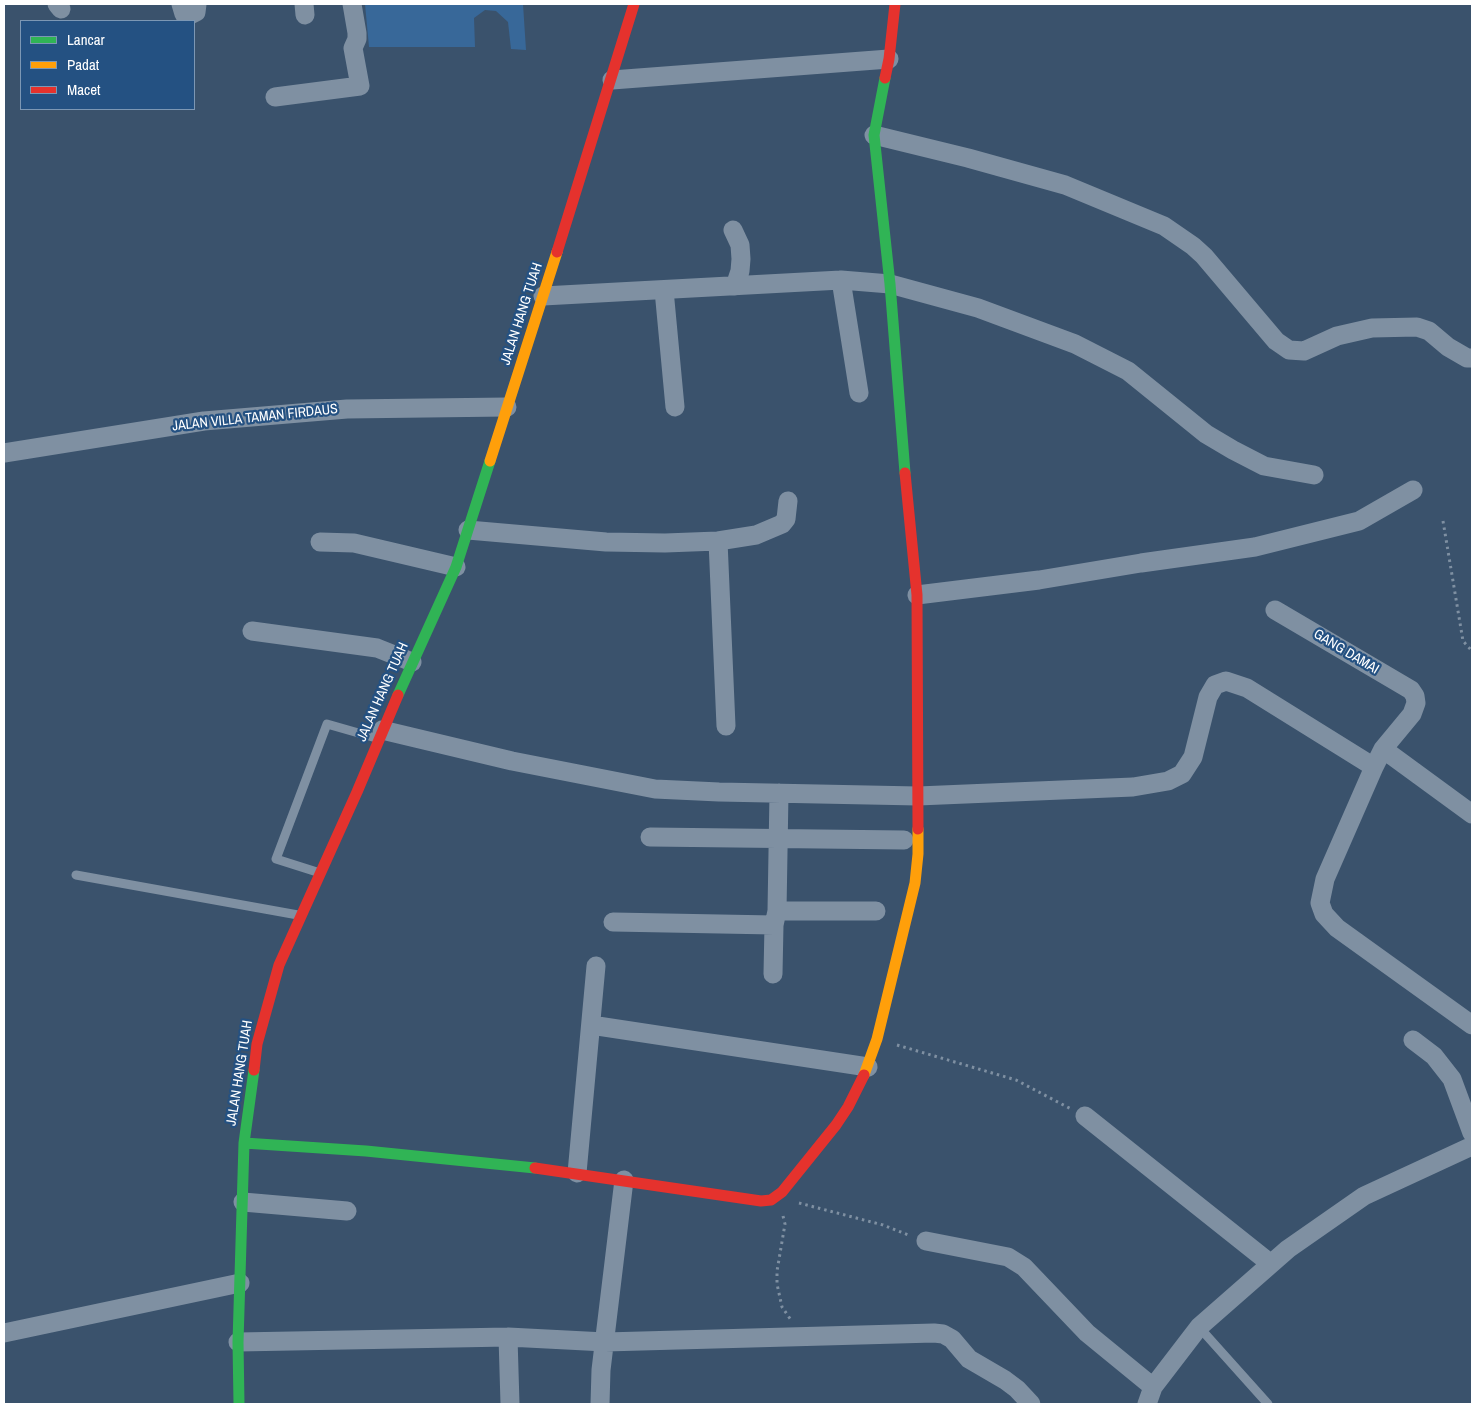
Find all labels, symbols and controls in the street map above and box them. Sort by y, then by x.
legend [20,20,195,110]
text: Lancar [67,29,105,50]
text: Padat [67,54,99,75]
text: Macet [67,79,101,100]
street label: JALAN HANG TUAH [498,261,546,367]
street label: JALAN VILLA TAMAN FIRDAUS [171,401,339,435]
street label: GANG DAMAI [1310,626,1382,678]
street label: JALAN HANG TUAH [354,640,412,744]
street label: JALAN HANG TUAH [223,1019,257,1127]

